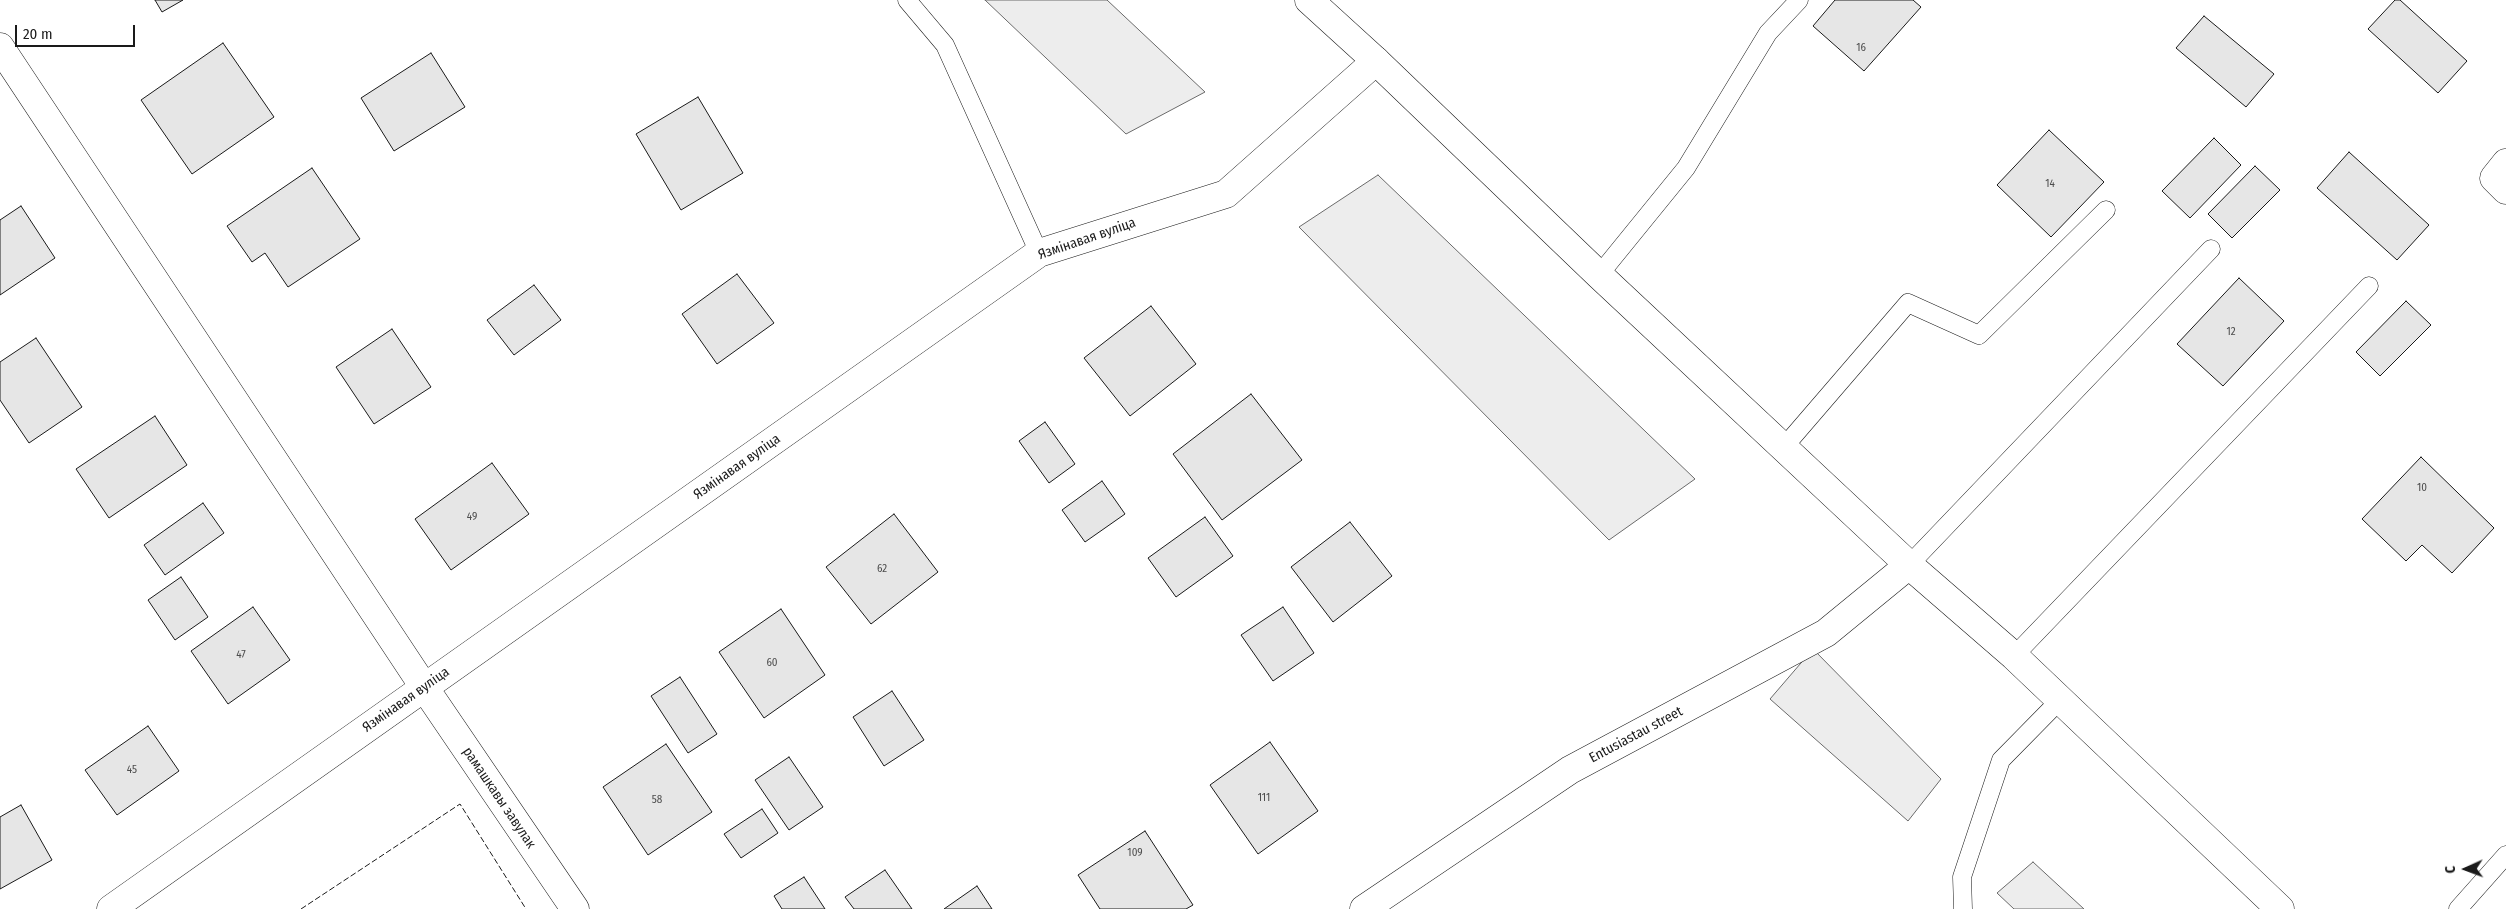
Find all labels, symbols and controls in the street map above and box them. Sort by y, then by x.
scale bar [18,15,138,47]
text: 20 m [23,25,53,43]
house number: 16 [1856,41,1866,55]
house number: 14 [2045,177,2055,191]
street label: Язмінавая вуліца [1036,214,1138,264]
house number: 12 [2226,325,2236,339]
street label: Язмінавая вуліца [690,431,784,503]
house number: 10 [2417,481,2427,495]
house number: 49 [467,510,477,524]
house number: 62 [877,562,887,576]
house number: 47 [236,648,246,662]
house number: 60 [766,656,778,670]
street label: Язмінавая вуліца [359,664,453,736]
street label: Entusiastau street [1586,703,1686,767]
street label: рамашкавы завулак [459,744,539,852]
house number: 45 [127,763,137,777]
house number: 111 [1258,791,1270,805]
house number: 58 [652,793,662,807]
north arrow [2441,844,2491,894]
house number: 109 [1127,846,1143,860]
text: С [2442,866,2459,874]

